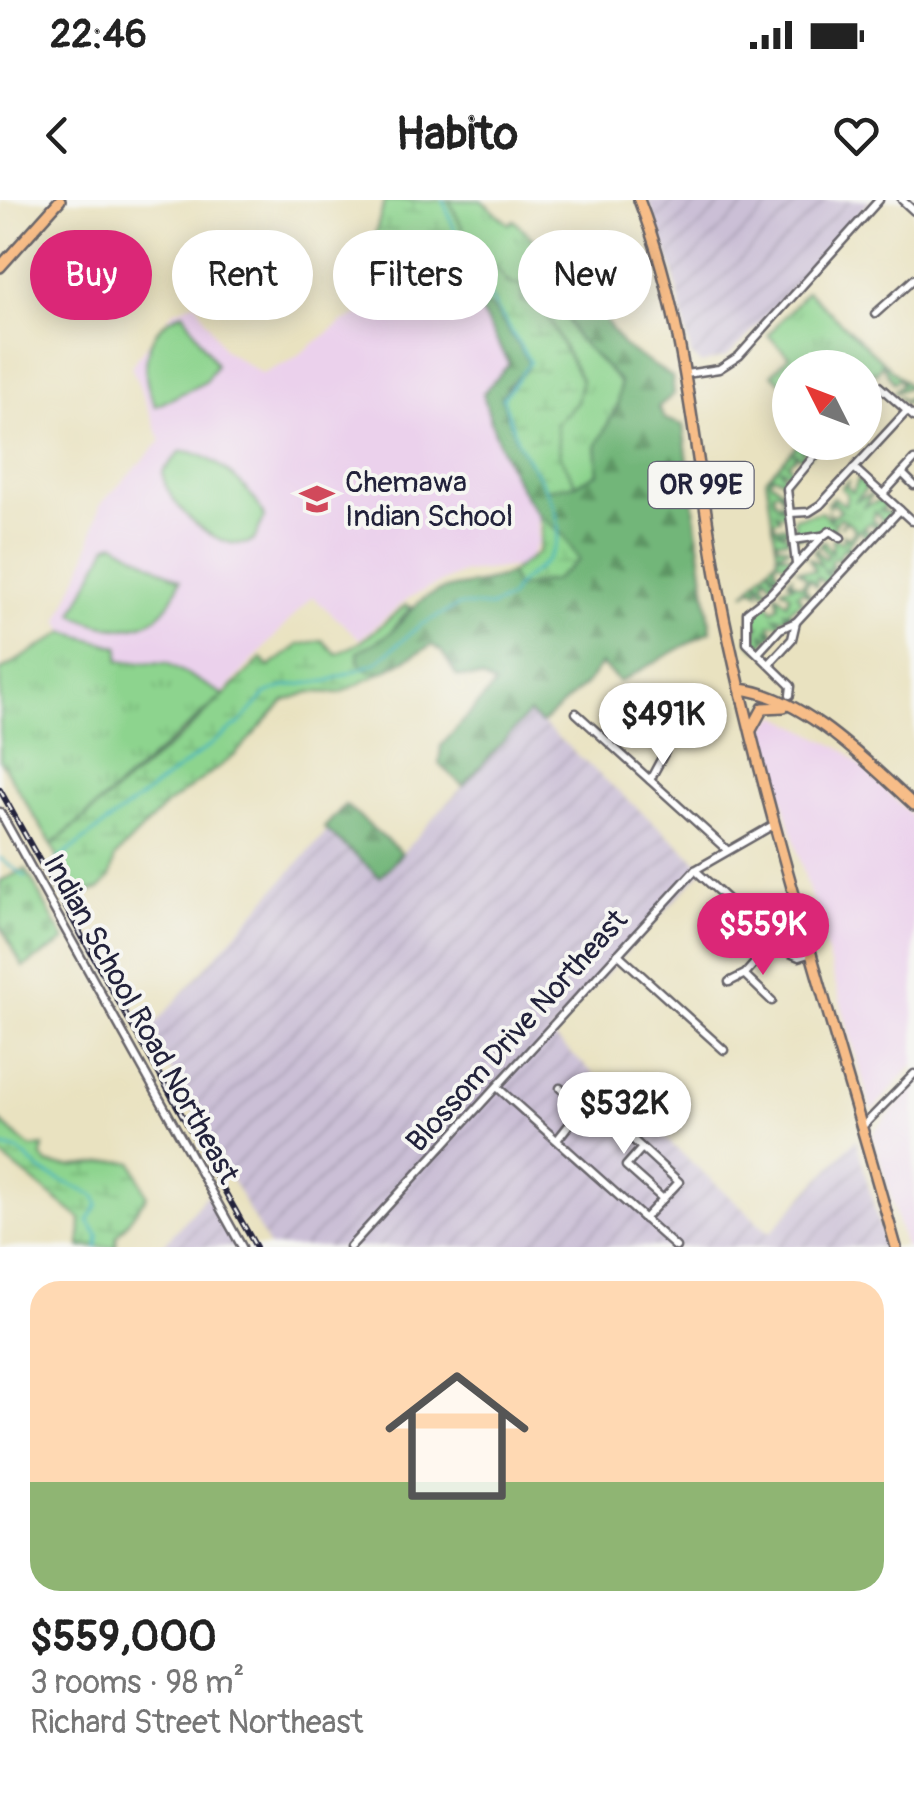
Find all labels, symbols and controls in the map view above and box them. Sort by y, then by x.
text: 22:46 [50,11,147,59]
text: Habito [396,107,518,163]
icon: back [30,108,85,163]
icon: heart [829,108,884,163]
chip: Buy [30,230,152,320]
chip: Rent [172,230,313,320]
chip: Filters [333,230,498,320]
chip: New [518,230,652,320]
north arrow [772,350,882,460]
map controls [772,350,882,460]
road number: OR 99E [648,462,754,508]
place label: Chemawa Indian School [345,464,513,535]
school or university icon: Chemawa Indian School [298,480,336,518]
pin: $491K [593,683,733,768]
text: $491K [621,695,705,735]
street label: Indian School Road Northeast [35,848,248,1191]
pin: $559K [693,893,833,978]
street label: Blossom Drive Northeast [398,901,636,1160]
text: $559K [719,905,807,945]
pin: $532K [554,1072,694,1157]
text: $532K [579,1084,669,1124]
icon: home [367,1346,547,1526]
text: $559,000 [30,1611,217,1663]
text: 3 rooms · 98 m² [30,1663,244,1703]
text: Richard Street Northeast [30,1703,364,1743]

